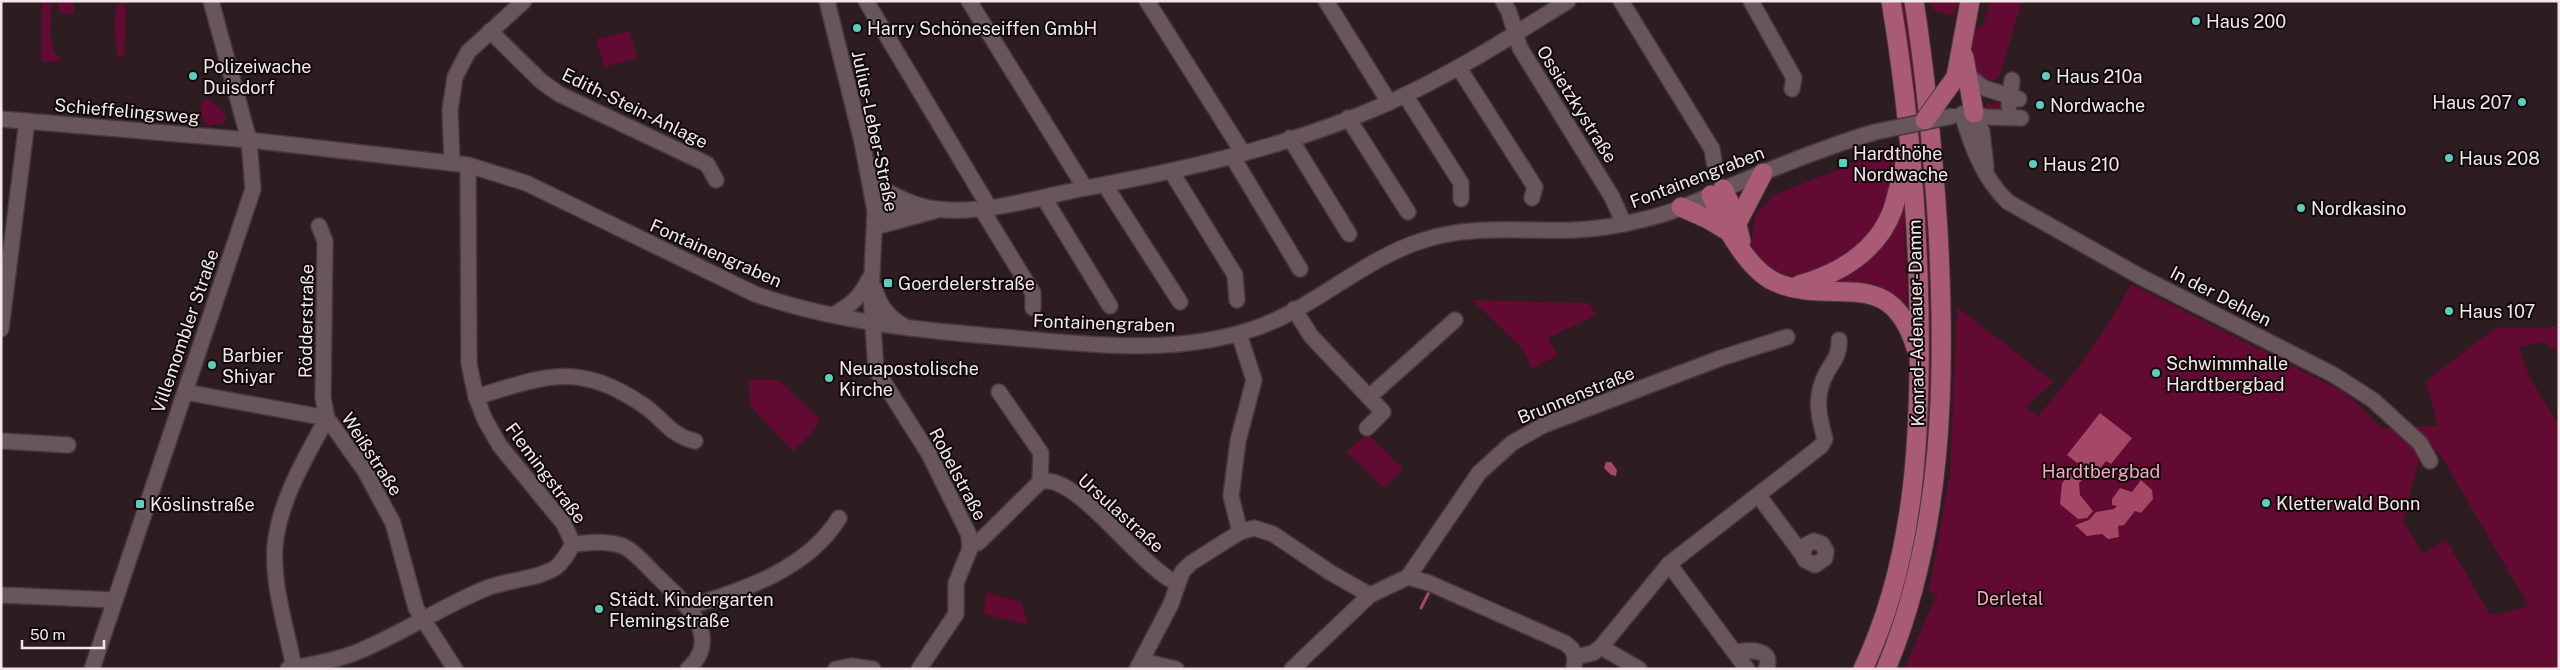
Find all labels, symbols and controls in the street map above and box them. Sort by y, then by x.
place label: Haus 200 [2206,11,2286,32]
marker: Haus 200 [2190,15,2202,27]
place label: Harry Schöneseiffen GmbH [867,18,1097,39]
marker: Harry Schöneseiffen GmbH [851,22,863,34]
street label: Ossietzkystraße [1532,41,1622,167]
street label: Julius-Leber-Straße [848,48,902,214]
place label: Polizeiwache Duisdorf [203,56,312,98]
street label: Edith-Stein-Anlage [559,64,711,152]
place label: Haus 210a [2056,66,2143,87]
marker: Polizeiwache Duisdorf [187,70,199,82]
marker: Haus 210a [2040,70,2052,82]
place label: Haus 207 [2432,92,2512,113]
street label: Schieffelingsweg [53,94,201,128]
place label: Nordwache [2050,95,2145,116]
marker: Haus 207 [2516,96,2528,108]
marker: Nordwache [2034,99,2046,111]
street label: Fontainengraben [1627,142,1767,212]
place label: Hardthöhe Nordwache [1853,143,1948,185]
place label: Haus 208 [2459,148,2540,169]
marker: Haus 208 [2443,152,2455,164]
place label: Haus 210 [2043,154,2120,175]
marker: Hardthöhe Nordwache [1837,157,1849,169]
marker: Haus 210 [2027,158,2039,170]
place label: Nordkasino [2311,198,2406,219]
marker: Nordkasino [2295,202,2307,214]
street label: Fontainengraben [647,214,785,292]
street label: Konrad-Adenauer-Damm [1904,219,1928,427]
street label: Villemombler Straße [147,246,223,416]
street label: In der Dehlen [2167,262,2275,330]
street label: Rödderstraße [295,264,317,378]
place label: Goerdelerstraße [898,273,1035,294]
marker: Goerdelerstraße [882,277,894,289]
place label: Haus 107 [2459,301,2535,322]
marker: Haus 107 [2443,305,2455,317]
street label: Fontainengraben [1033,310,1175,336]
place label: Barbier Shiyar [222,345,284,387]
place label: Schwimmhalle Hardtbergbad [2166,353,2288,395]
place label: Neuapostolische Kirche [839,358,979,400]
marker: Barbier Shiyar [206,359,218,371]
street label: Brunnenstraße [1514,362,1638,428]
marker: Schwimmhalle Hardtbergbad [2150,367,2162,379]
marker: Neuapostolische Kirche [823,372,835,384]
street label: Weißstraße [337,408,407,500]
street label: Flemingstraße [501,418,591,528]
street label: Robelstraße [925,424,991,524]
park label: Hardtbergbad [2042,461,2160,482]
street label: Ursulastraße [1074,469,1168,557]
place label: Kletterwald Bonn [2276,493,2420,514]
place label: Köslinstraße [150,494,255,515]
marker: Kletterwald Bonn [2260,497,2272,509]
marker: Köslinstraße [134,498,146,510]
park label: Derletal [1977,588,2043,609]
place label: Städt. Kindergarten Flemingstraße [609,589,774,631]
marker: Städt. Kindergarten Flemingstraße [593,603,605,615]
scale bar [22,618,105,650]
text: 50 m [30,626,65,643]

